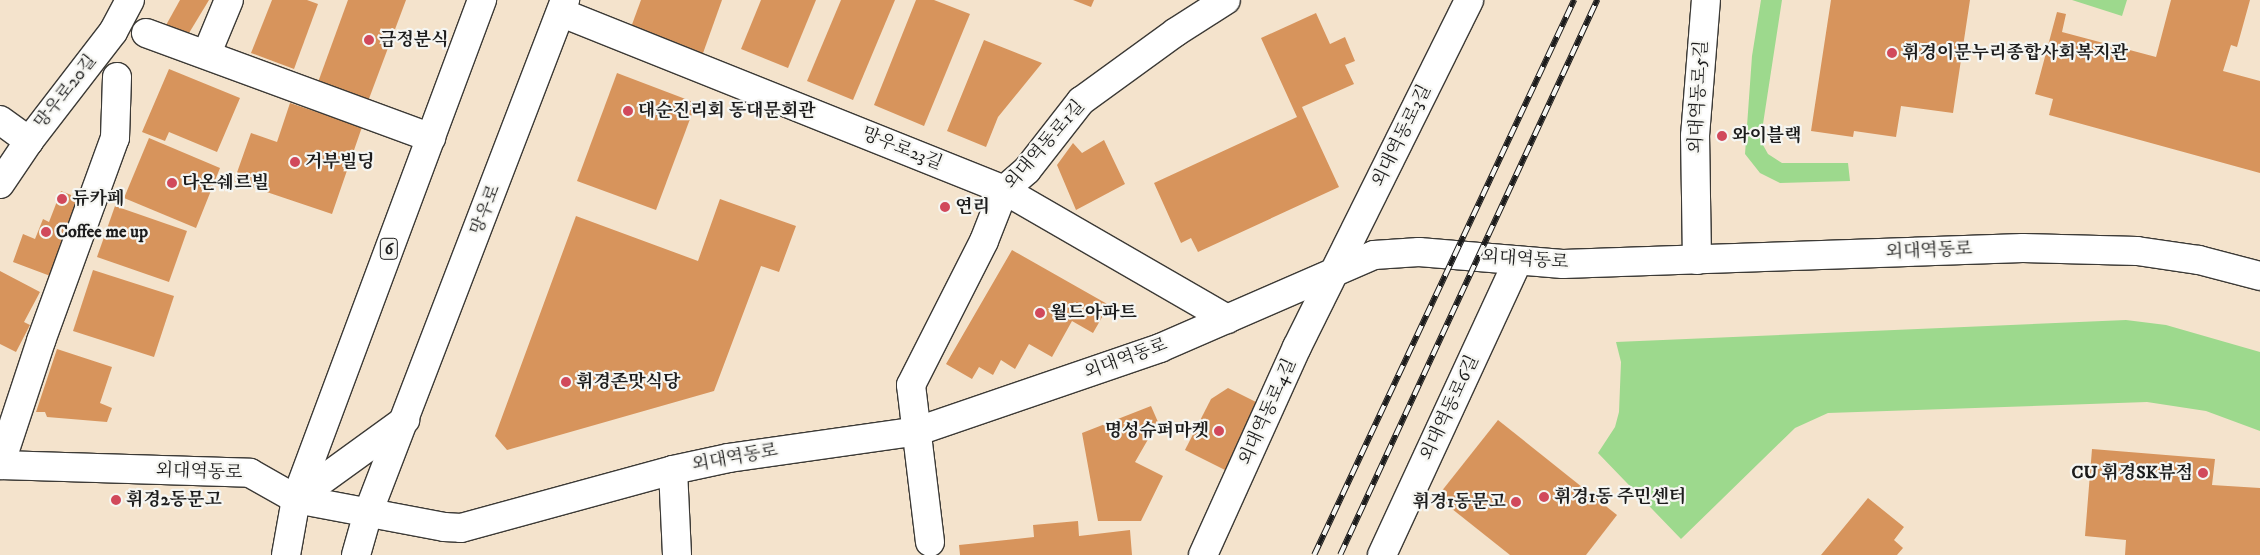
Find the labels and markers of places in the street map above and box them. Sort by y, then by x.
place label: 금정분식 [379,29,449,51]
marker: 금정분식 [363,34,375,46]
place label: 휘경이문누리종합사회복지관 [1902,42,2128,64]
marker: 휘경이문누리종합사회복지관 [1886,47,1898,59]
place label: 대순진리회 동대문회관 [638,100,816,122]
marker: 대순진리회 동대문회관 [622,105,634,117]
place label: 와이블랙 [1732,125,1802,147]
marker: 와이블랙 [1716,130,1728,142]
place label: 거부빌딩 [305,151,375,173]
marker: 거부빌딩 [289,156,301,168]
place label: 다온쉐르빌 [182,172,269,194]
marker: 다온쉐르빌 [166,177,178,189]
place label: 듀카페 [72,188,124,210]
marker: 듀카페 [56,193,68,205]
place label: 연리 [955,196,990,218]
marker: 연리 [939,201,951,213]
place label: Coffee me up [56,221,148,243]
marker: Coffee me up [40,226,52,238]
place label: 월드아파트 [1050,302,1137,324]
marker: 월드아파트 [1034,307,1046,319]
place label: 휘경존맛식당 [576,371,680,393]
marker: 휘경존맛식당 [560,376,572,388]
place label: 명성슈퍼마켓 [1105,420,1209,442]
marker: 명성슈퍼마켓 [1213,425,1225,437]
place label: CU 휘경SK뷰점 [2072,462,2193,484]
marker: CU 휘경SK뷰점 [2197,467,2209,479]
place label: 휘경1동 주민센터 [1554,486,1686,508]
place label: 휘경2동문고 [126,489,222,511]
place label: 휘경1동문고 [1412,491,1506,513]
marker: 휘경1동 주민센터 [1538,491,1550,503]
marker: 휘경2동문고 [110,494,122,506]
marker: 휘경1동문고 [1510,496,1522,508]

